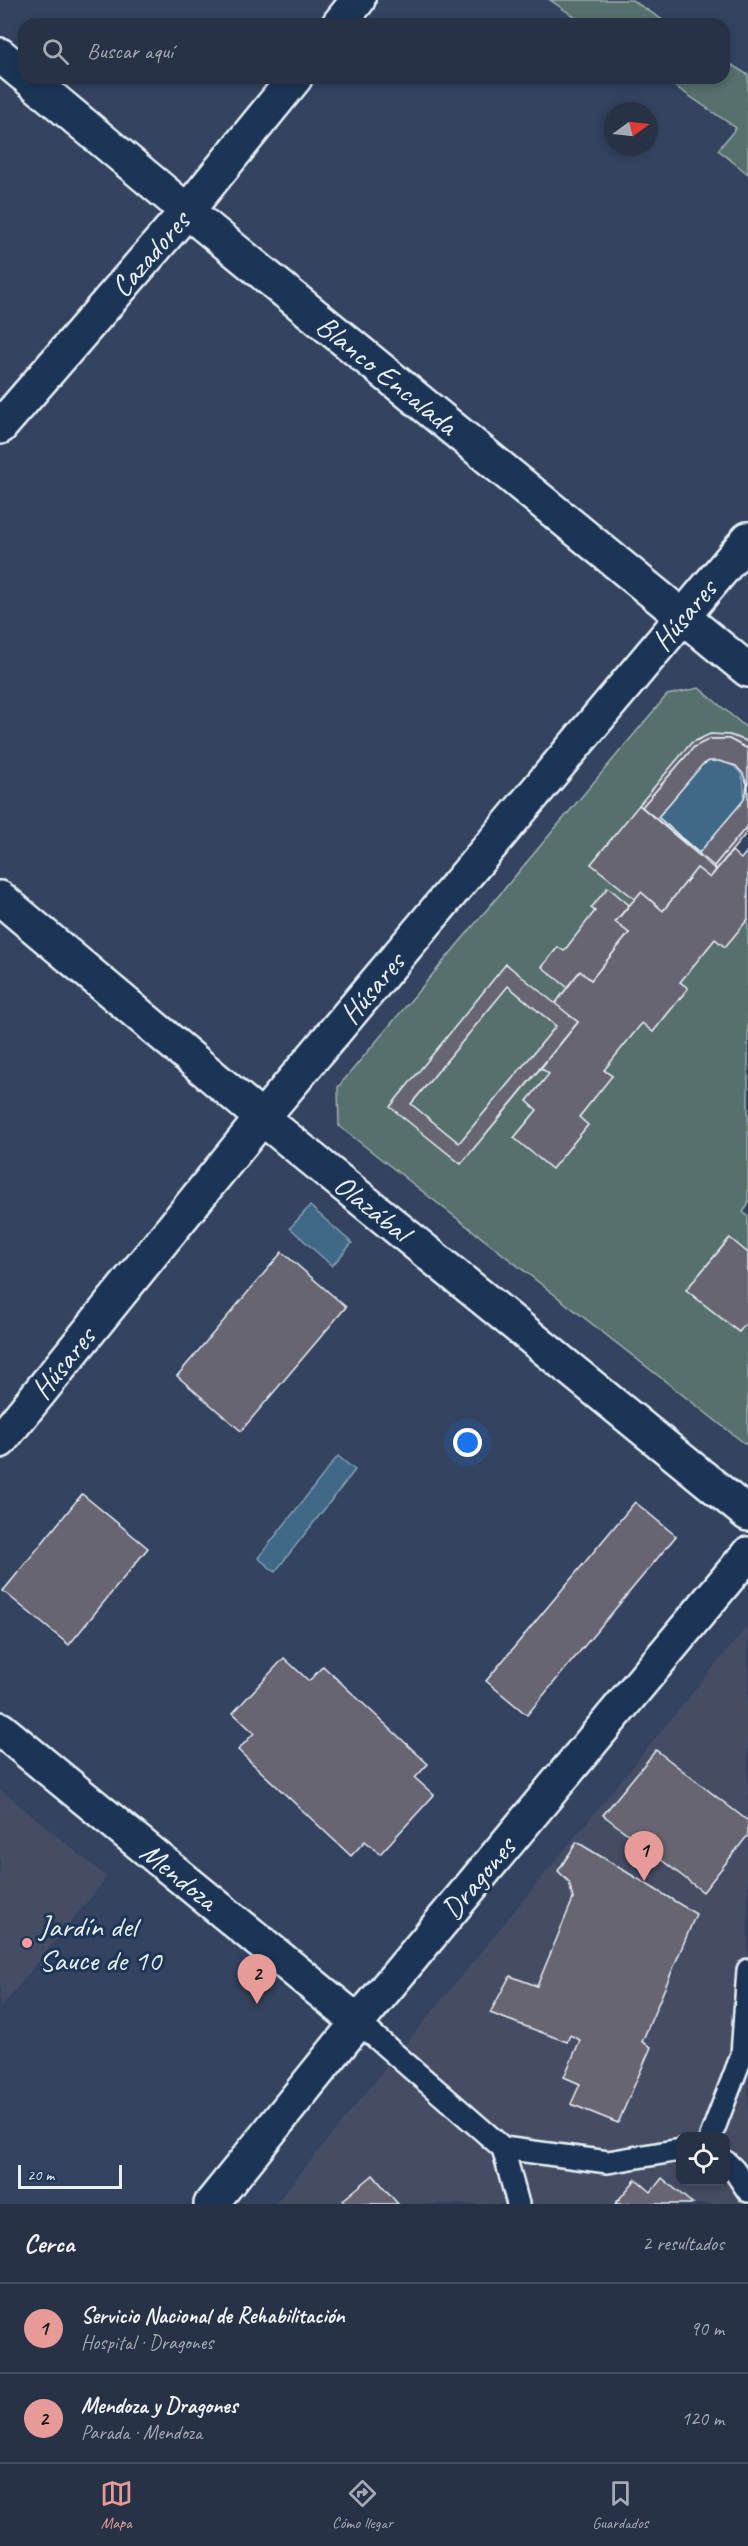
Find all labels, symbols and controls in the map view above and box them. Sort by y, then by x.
search box [18,18,730,84]
icon: search [39,35,72,68]
text: Buscar aquí [87,37,173,65]
north arrow [604,102,658,156]
street label: Cazadores [102,201,200,305]
street label: Blanco Encalada [309,306,467,445]
street label: Húsares [643,569,727,659]
street label: Húsares [331,942,415,1032]
street label: Olazábal [326,1166,422,1253]
street label: Húsares [22,1317,105,1407]
your location [453,1428,482,1457]
street label: Dragones [433,1827,525,1927]
pin: 1 [624,1832,664,1881]
street label: Mendoza [132,1833,228,1920]
place label: Jardín del Sauce de 10 [37,1907,163,1979]
marker: Jardín del Sauce de 10 [20,1936,34,1950]
pin: 2 [238,1954,276,2004]
map controls [676,2132,730,2186]
button: locate [676,2132,730,2186]
scale bar [18,2162,122,2190]
text: 20 m [27,2165,54,2185]
text: Cerca [24,2227,74,2260]
text: 2 resultados [642,2231,724,2256]
text: Servicio Nacional de Rehabilitación [81,2302,345,2330]
text: 1 [39,2316,48,2341]
text: 90 m [690,2316,724,2341]
text: Hospital · Dragones [81,2330,213,2355]
text: Mendoza y Dragones [81,2392,237,2420]
text: 2 [39,2406,48,2431]
text: 120 m [681,2406,724,2431]
text: Parada · Mendoza [81,2420,202,2445]
tab: Mapa [100,2477,133,2533]
tab: Cómo llegar [332,2477,393,2533]
tab: Guardados [592,2477,648,2533]

